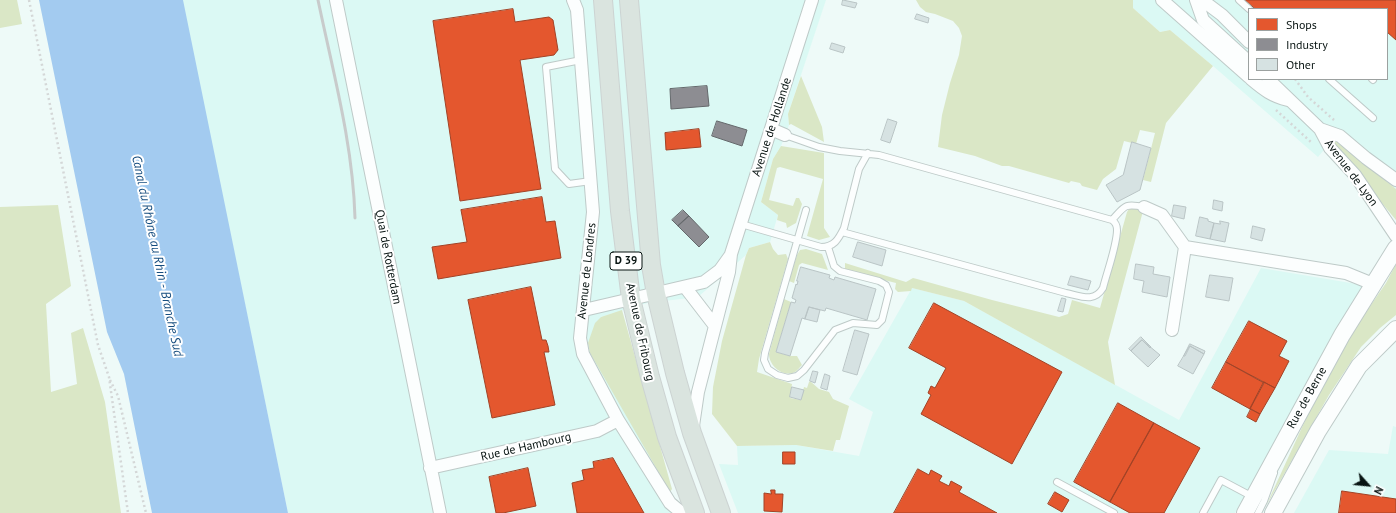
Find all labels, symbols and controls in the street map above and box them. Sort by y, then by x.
legend [1248,8,1388,80]
text: Shops [1286,17,1317,32]
text: Industry [1286,37,1328,52]
text: Other [1286,57,1315,72]
street label: Avenue de Hollande [749,76,795,178]
street label: Avenue de Lyon [1321,137,1381,209]
water label: Canal du Rhône au Rhin - Branche Sud [128,154,186,358]
street label: Quai de Rotterdam [372,208,404,306]
street label: Avenue de Londres [575,222,599,320]
road number: D 39 [610,252,642,270]
street label: Avenue de Fribourg [623,282,657,382]
street label: Rue de Berne [1284,365,1330,431]
street label: Rue de Hambourg [479,430,573,464]
north arrow [1348,465,1388,505]
text: N [1371,484,1387,497]

